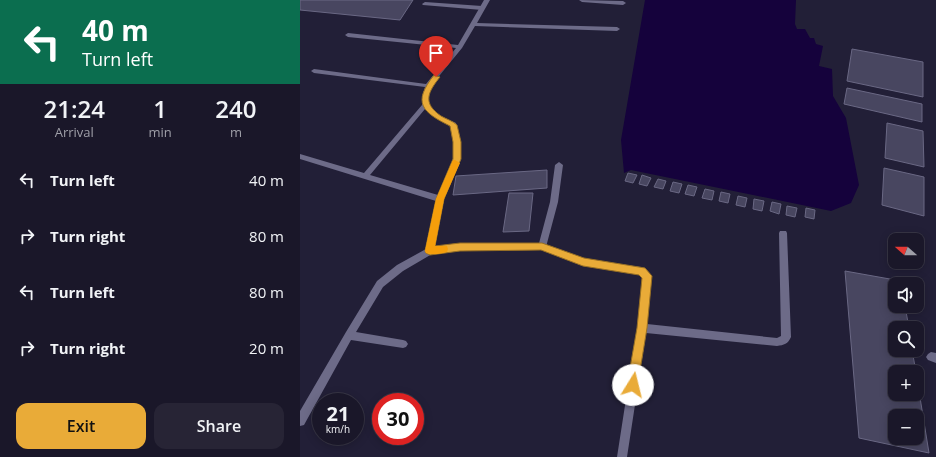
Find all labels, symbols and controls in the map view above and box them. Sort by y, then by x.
text: 40 m [82,11,149,49]
icon: left [16,16,68,68]
pin [419,36,453,77]
icon: arrive [425,42,447,64]
text: Turn left [82,47,153,71]
text: 21:24 [44,92,105,125]
text: 1 [153,92,167,125]
text: 240 [215,92,256,125]
text: Arrival [55,123,94,141]
text: min [149,123,172,141]
text: m [230,123,242,141]
icon: left [16,169,38,191]
text: Turn left [50,170,115,190]
text: 40 m [249,170,284,190]
icon: right [16,225,38,247]
text: Turn right [50,226,125,246]
text: 80 m [249,226,284,246]
north arrow [888,233,924,269]
map controls [888,233,924,445]
button: sound [888,277,924,313]
icon: left [16,281,38,303]
text: Turn left [50,282,115,302]
text: 80 m [249,282,284,302]
button: search [888,321,924,357]
icon: right [16,337,38,359]
text: Turn right [50,338,125,358]
text: 20 m [249,338,284,358]
position arrow [612,364,654,406]
button: + [888,365,924,401]
speed limit sign: 30 [372,393,424,445]
text: 21 [327,400,349,427]
button: Exit [16,403,146,449]
button: Share [154,403,284,449]
button: − [888,409,924,445]
text: km/h [326,422,350,436]

